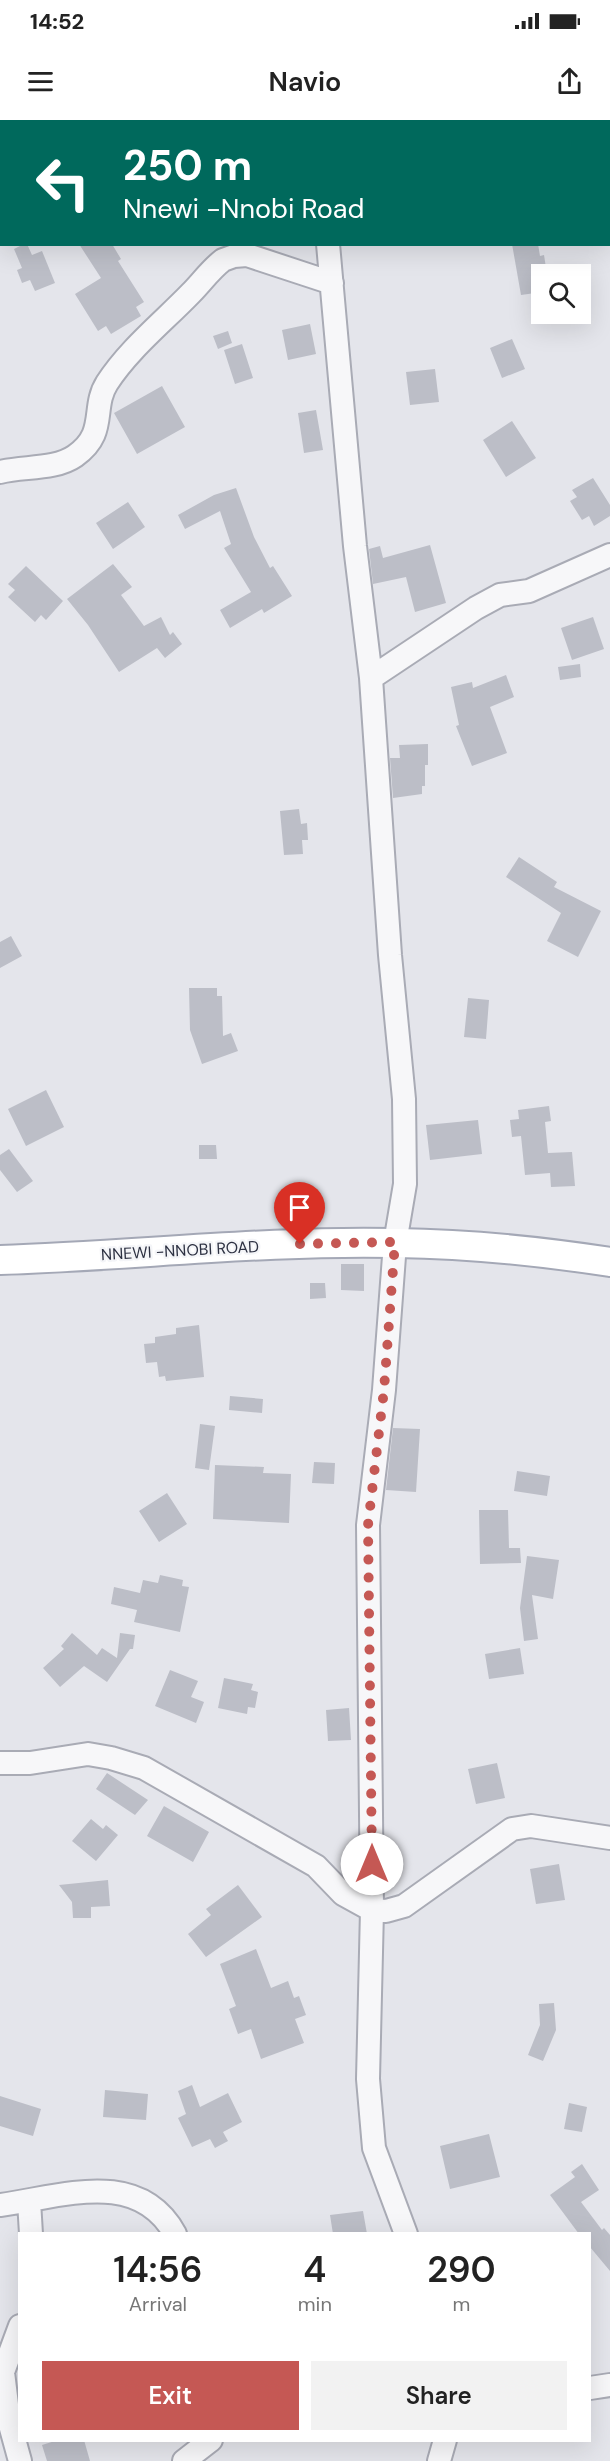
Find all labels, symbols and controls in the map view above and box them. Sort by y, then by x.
text: 14:52 [30,7,84,36]
text: Navio [269,64,341,99]
icon: menu [24,65,57,98]
icon: share [553,65,586,98]
text: 250 m [123,138,252,193]
icon: left [24,144,102,222]
text: Nnewi -Nnobi Road [123,191,364,226]
map controls [531,264,591,324]
button: search [531,264,591,324]
pin [274,1182,325,1244]
icon: arrive [283,1191,316,1224]
street label: NNEWI -NNOBI ROAD [100,1236,260,1265]
position arrow [340,1832,404,1896]
text: 14:56 [113,2246,202,2293]
text: 4 [303,2246,326,2293]
text: 290 [427,2246,496,2293]
text: Arrival [129,2291,187,2317]
text: min [298,2291,332,2317]
text: m [453,2291,470,2317]
button: Exit [42,2361,299,2430]
button: Share [311,2361,567,2430]

